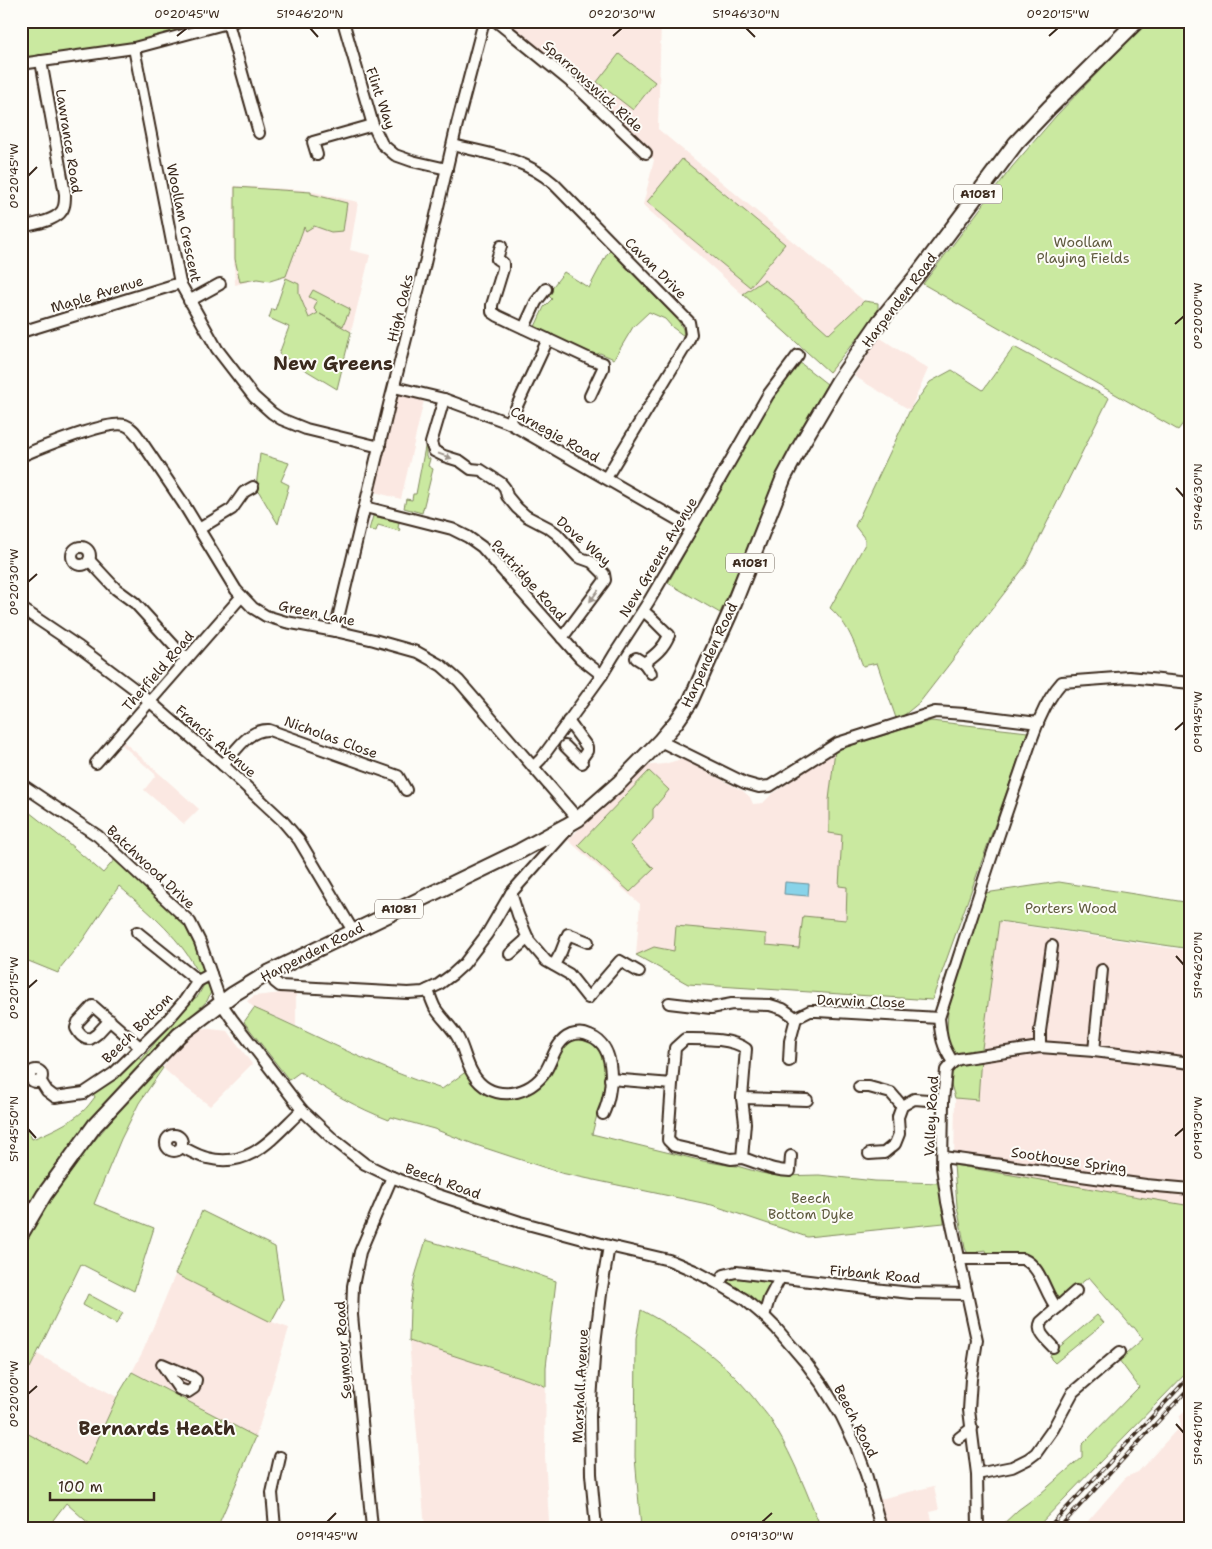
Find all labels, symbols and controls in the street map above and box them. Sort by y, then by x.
text: 0°20'45"W [154,6,220,22]
text: 51°46'20"N [276,6,344,22]
text: 0°20'30"W [588,6,656,22]
text: 51°46'30"N [712,6,780,22]
text: 0°20'15"W [1027,6,1089,22]
street label: Sparrowswick Ride [539,36,647,136]
street label: Flint Way [362,65,400,131]
street label: Lawrance Road [52,87,86,195]
text: 0°20'45"W [6,143,22,209]
street label: Woollam Crescent [163,162,205,284]
road number: A1081 [954,184,1002,203]
street label: Cavan Drive [621,233,691,303]
park label: Woollam Playing Fields [1036,233,1130,267]
street label: Harpenden Road [857,249,941,351]
street label: Maple Avenue [48,271,146,317]
street label: High Oaks [383,272,417,344]
text: 0°20'00"W [1190,282,1206,350]
district label: New Greens [273,351,393,376]
street label: Carnegie Road [507,402,603,466]
one-way arrow [437,453,452,460]
text: 51°46'30"N [1190,463,1206,531]
street label: New Greens Avenue [615,494,701,620]
street label: Dove Way [553,512,615,570]
street label: Partridge Road [488,536,570,624]
text: 0°20'30"W [6,548,22,616]
road number: A1081 [726,554,774,572]
one-way arrow [588,589,599,602]
street label: Green Lane [277,596,357,630]
street label: Harpenden Road [677,599,741,711]
street label: Therfield Road [118,627,198,715]
text: 0°19'45"W [1190,691,1206,753]
street label: Francis Avenue [172,701,260,781]
street label: Nicholas Close [282,712,380,762]
street label: Batchwood Drive [103,821,199,913]
park label: Porters Wood [1025,899,1117,917]
road number: A1081 [375,900,423,919]
street label: Harpenden Road [257,918,367,986]
text: 51°46'20"N [1190,931,1206,999]
text: 0°20'15"W [6,957,22,1019]
street label: Beech Bottom [98,989,176,1067]
street label: Darwin Close [816,990,906,1012]
street label: Valley Road [920,1075,942,1157]
text: 51°45'50"N [6,1096,22,1162]
text: 0°19'30"W [1190,1096,1206,1160]
street label: Soothouse Spring [1010,1143,1128,1177]
street label: Beech Road [403,1159,483,1203]
park label: Beech Bottom Dyke [768,1189,854,1223]
street label: Firbank Road [829,1261,921,1287]
street label: Seymour Road [331,1300,355,1400]
street label: Marshall Avenue [568,1328,592,1444]
text: 0°20'00"W [6,1360,22,1428]
street label: Beech Road [830,1382,882,1461]
text: 51°46'10"N [1190,1401,1206,1465]
district label: Bernards Heath [78,1416,236,1441]
scale bar [50,1469,154,1501]
text: 100 m [58,1477,103,1497]
text: 0°19'45"W [296,1528,358,1544]
text: 0°19'30"W [730,1528,794,1544]

